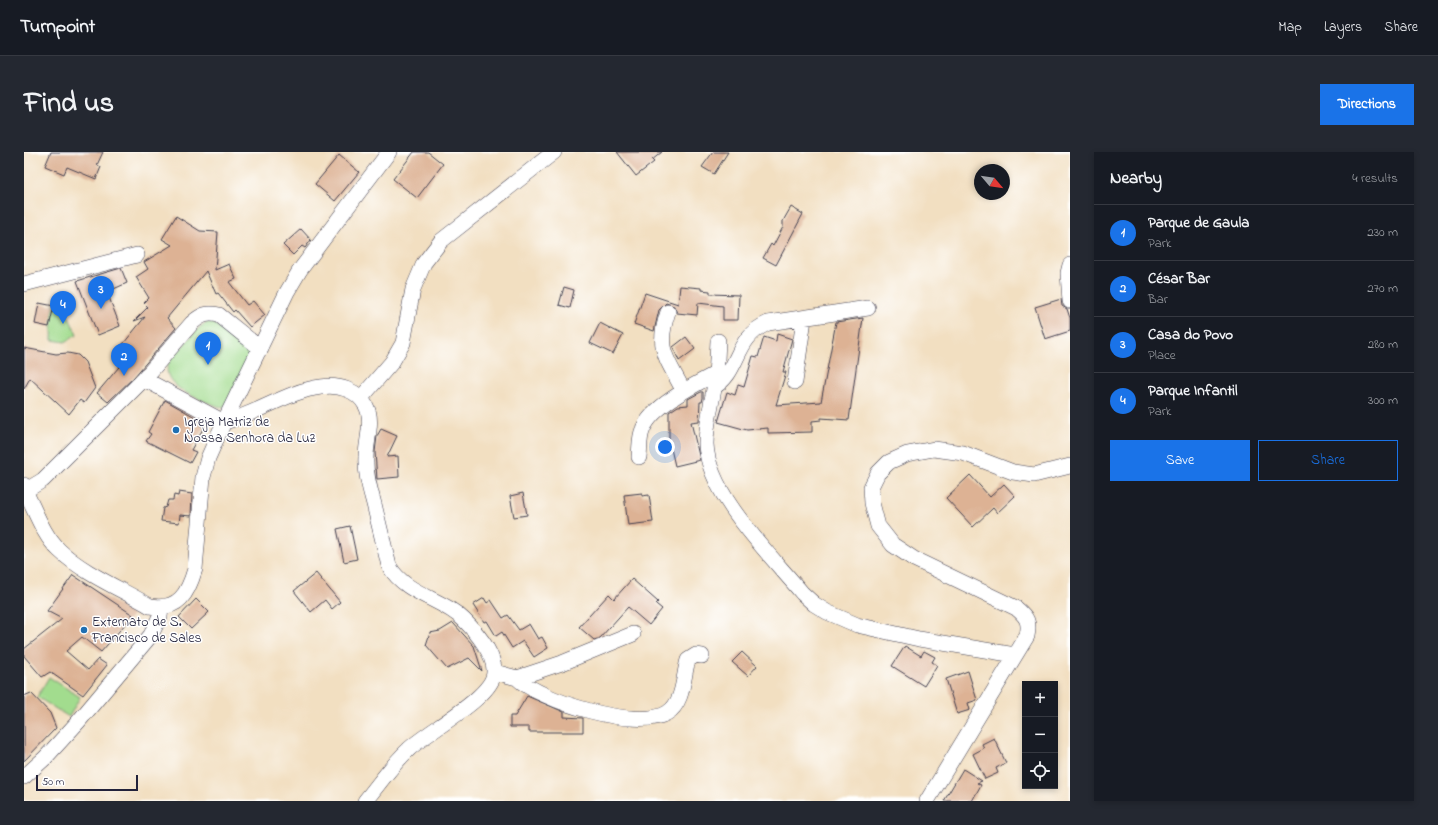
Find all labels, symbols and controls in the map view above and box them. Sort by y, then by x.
text: Turnpoint [20,14,95,41]
text: Map [1278,17,1302,38]
text: Layers [1324,17,1362,38]
text: Share [1384,17,1418,38]
text: Find us [24,84,114,125]
button: Directions [1320,84,1414,125]
north arrow [974,164,1010,200]
text: Nearby [1110,166,1162,191]
text: 4 results [1352,169,1398,188]
text: Parque de Gaula [1148,212,1249,234]
text: 1 [1121,223,1125,242]
text: 230 m [1367,223,1398,242]
text: Park [1148,234,1172,253]
text: César Bar [1148,268,1210,290]
pin: 3 [88,276,114,309]
text: 2 [1120,279,1126,298]
text: 270 m [1367,279,1398,298]
text: Bar [1148,290,1168,309]
pin: 4 [50,291,76,324]
text: Casa do Povo [1148,324,1233,346]
pin: 1 [195,332,221,365]
text: 3 [1120,335,1126,354]
text: 280 m [1368,335,1398,354]
pin: 2 [111,343,137,376]
text: Place [1148,346,1176,365]
text: Parque Infantil [1148,380,1237,402]
text: 4 [1120,391,1126,410]
text: 300 m [1368,391,1398,410]
text: Park [1148,402,1172,421]
place label: Igreja Matriz de Nossa Senhora da Luz [184,412,316,449]
marker: Igreja Matriz de Nossa Senhora da Luz [171,425,181,435]
your location [655,437,675,457]
button: Save [1110,440,1250,481]
button: Share [1258,440,1398,481]
place label: Externato de S. Francisco de Sales [91,612,202,649]
marker: Externato de S. Francisco de Sales [79,625,89,635]
map controls [1022,681,1058,789]
button: + [1022,681,1058,717]
button: − [1022,717,1058,753]
button: locate [1022,753,1058,789]
scale bar [36,773,138,792]
text: 50 m [42,774,64,790]

